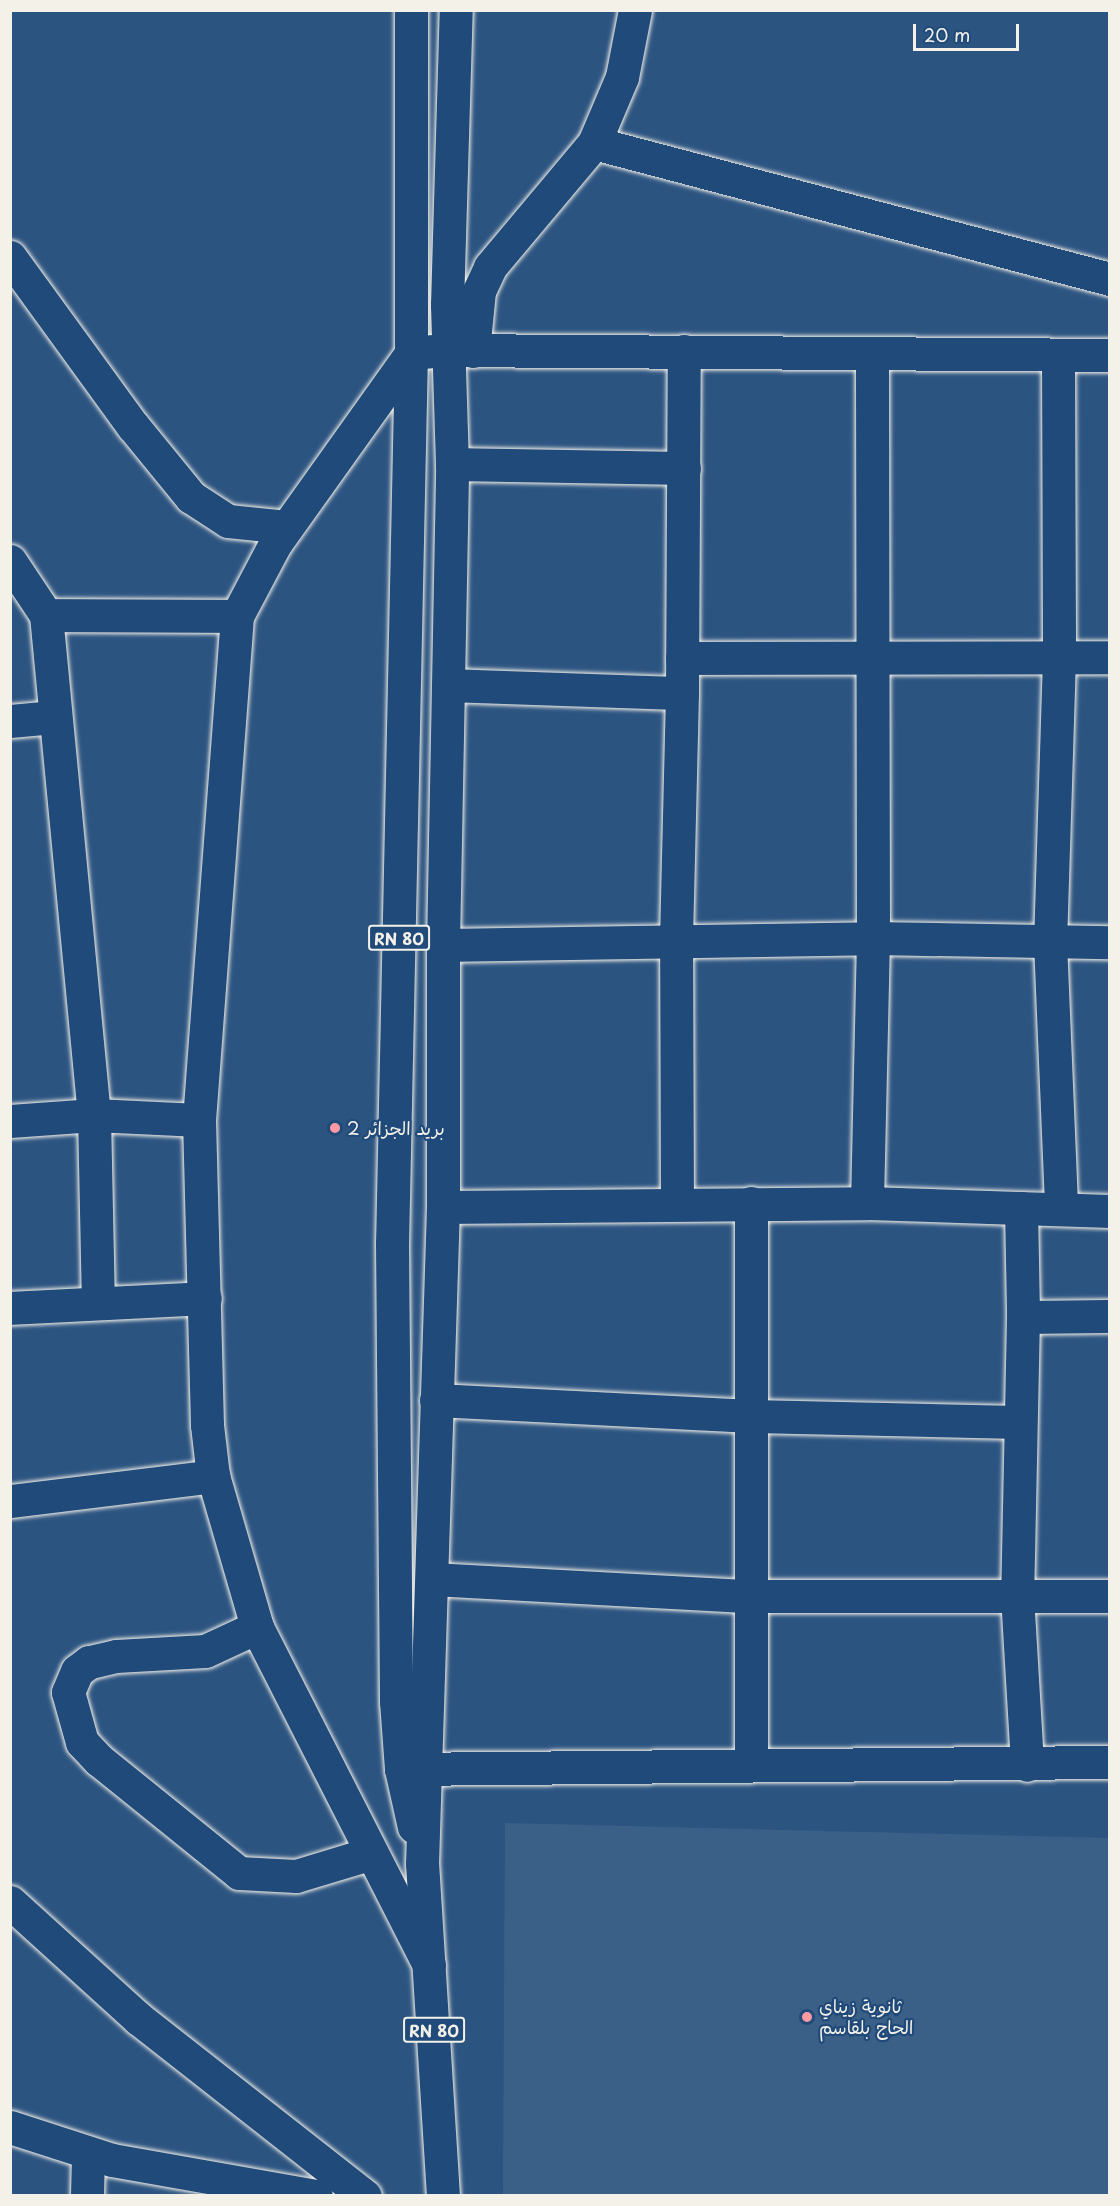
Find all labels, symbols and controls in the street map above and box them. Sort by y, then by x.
scale bar [916,12,1022,50]
text: 20 m [924,21,970,48]
road number: RN 80 [366,925,432,951]
place label: بريد الجزائر 2 [347,1117,445,1139]
marker: بريد الجزائر 2 [328,1121,342,1135]
place label: ثانوية زيناي الحاج بلقاسم [819,1996,913,2038]
marker: ثانوية زيناي الحاج بلقاسم [800,2010,814,2024]
road number: RN 80 [401,2017,467,2043]

